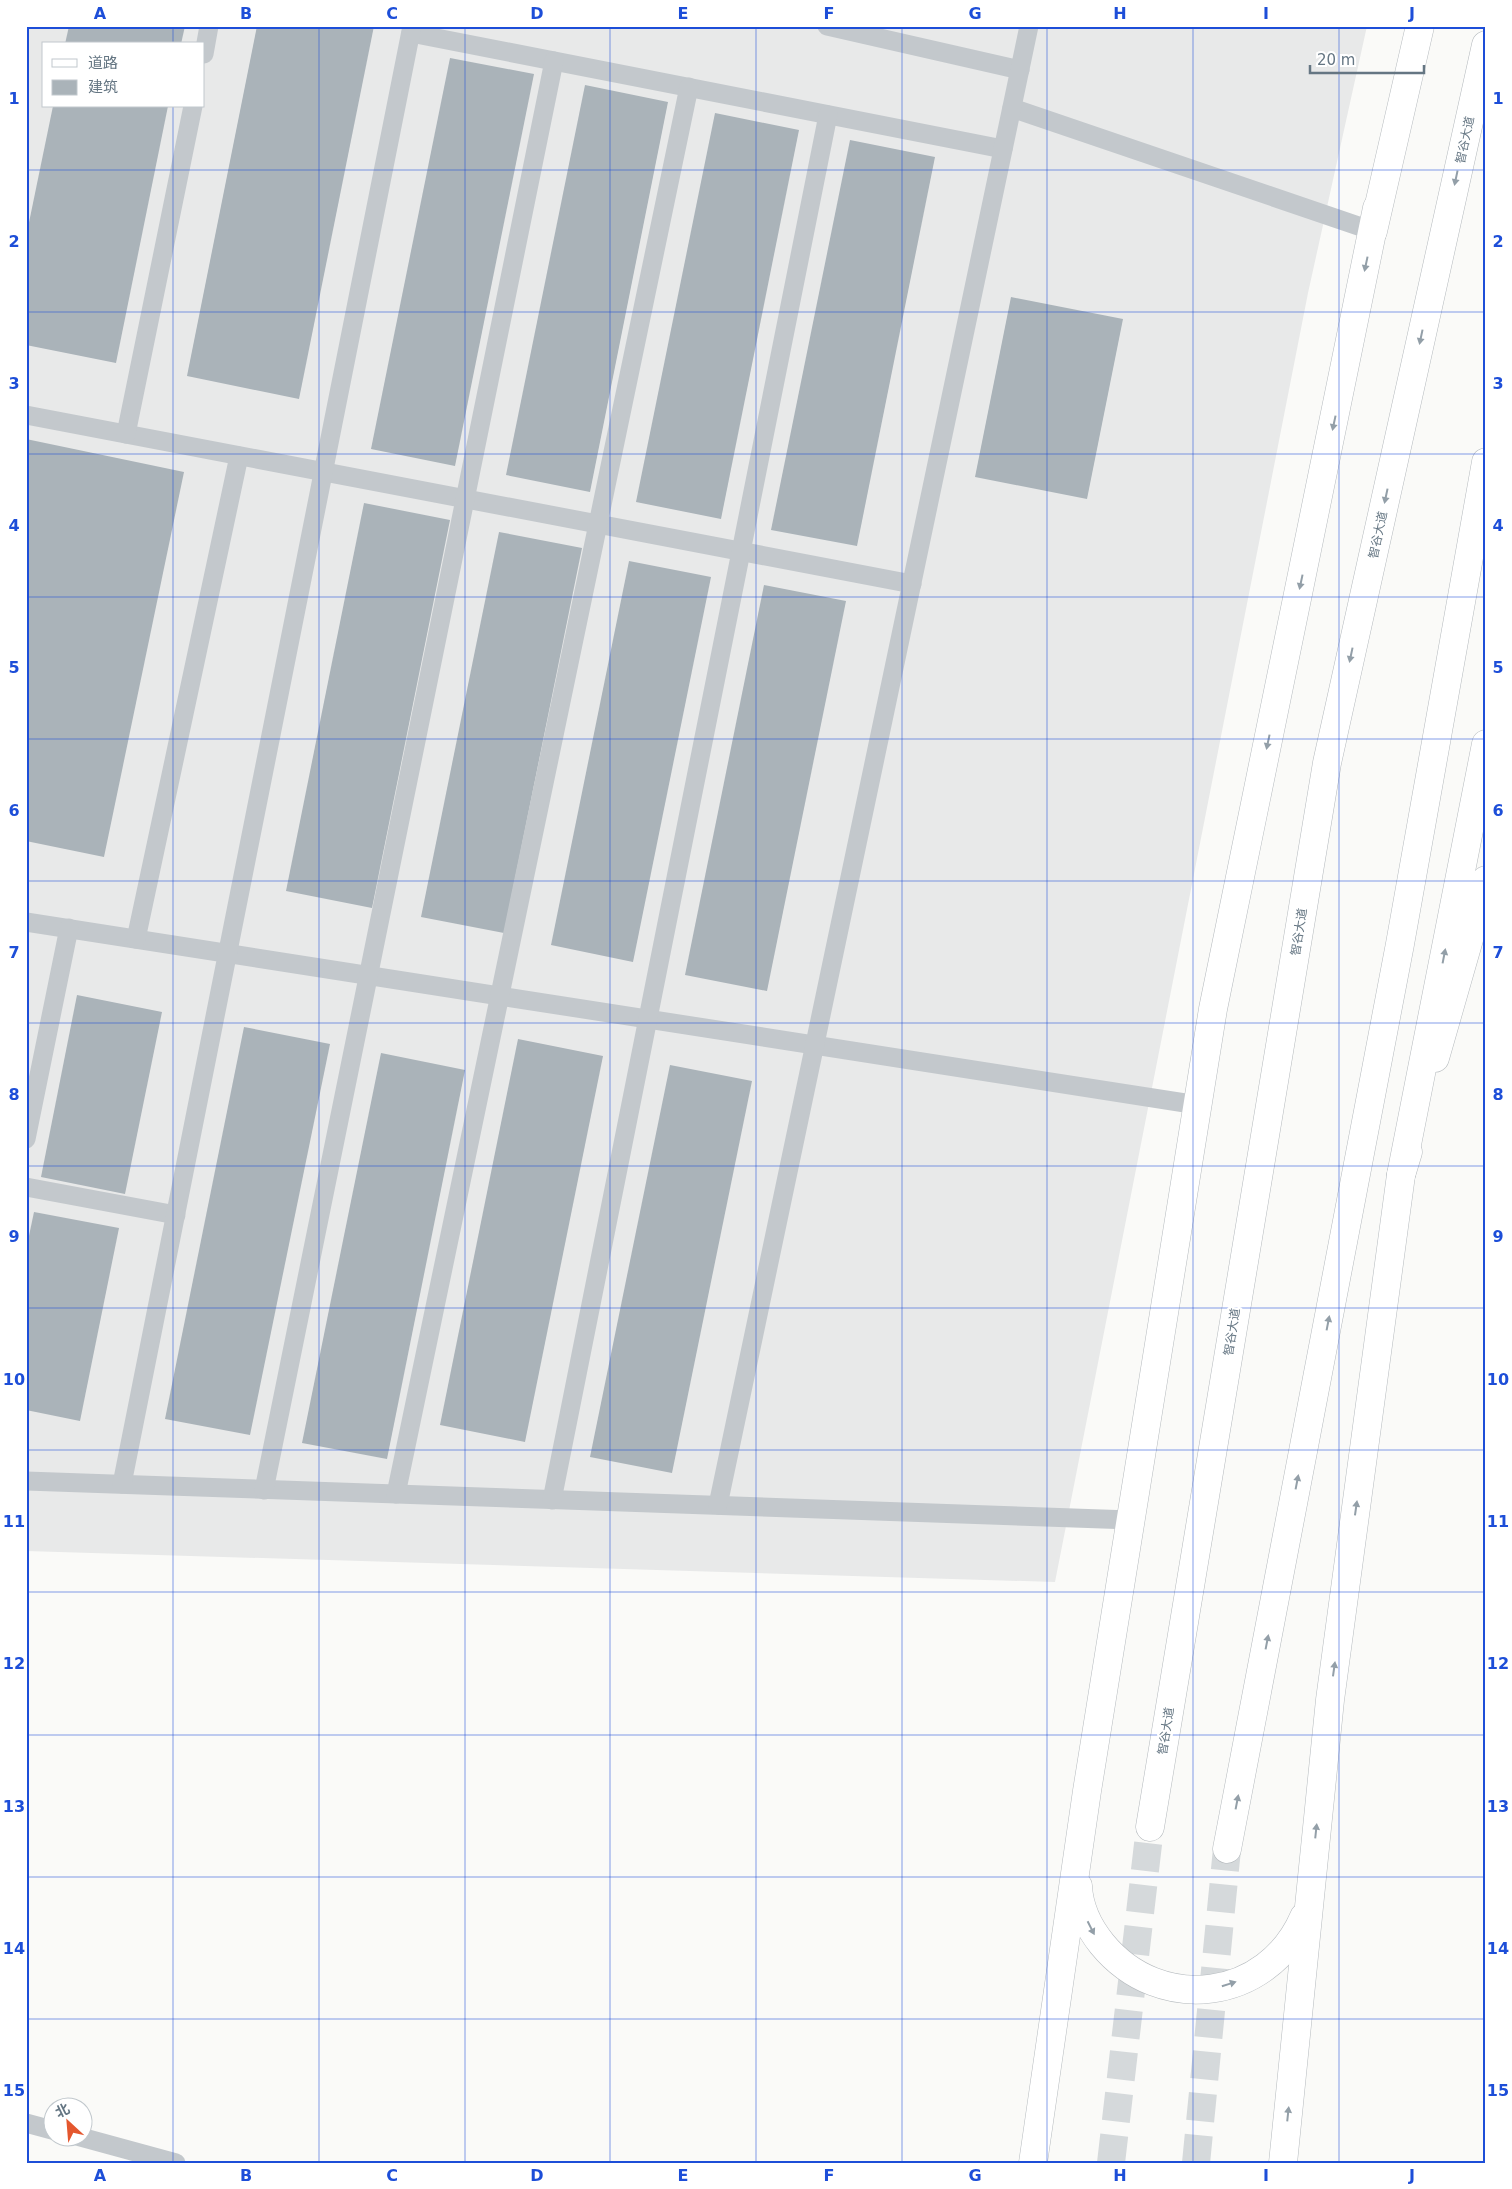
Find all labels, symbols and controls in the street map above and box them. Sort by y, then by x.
text: A [94,4,107,23]
text: B [240,4,252,23]
text: C [386,4,398,23]
text: D [530,4,544,23]
text: E [678,4,688,23]
text: F [824,4,834,23]
text: G [968,4,982,23]
text: H [1113,4,1127,23]
text: I [1263,4,1269,23]
text: J [1408,4,1415,23]
legend [42,42,205,108]
scale bar [1310,42,1423,74]
text: 20 m [1317,51,1355,69]
text: 道路 [88,54,118,72]
text: 建筑 [88,78,118,96]
text: 1 [8,89,20,108]
text: 1 [1492,89,1504,108]
street label: 智谷大道 [1453,115,1477,165]
one-way arrow [1452,171,1460,186]
text: 2 [8,232,20,251]
text: 2 [1492,232,1504,251]
one-way arrow [1362,257,1370,273]
one-way arrow [1417,330,1425,345]
text: 3 [8,374,20,393]
text: 3 [1492,374,1504,393]
one-way arrow [1329,416,1337,432]
one-way arrow [1382,488,1390,503]
street label: 智谷大道 [1366,510,1390,560]
text: 4 [8,516,20,535]
text: 4 [1492,516,1504,535]
one-way arrow [1297,575,1305,590]
one-way arrow [1347,647,1355,662]
text: 5 [8,658,20,677]
text: 5 [1492,658,1504,677]
one-way arrow [1264,734,1272,749]
text: 6 [8,801,20,820]
text: 6 [1492,801,1504,820]
street label: 智谷大道 [1288,907,1310,957]
text: 7 [8,943,20,962]
text: 7 [1492,943,1504,962]
one-way arrow [1441,947,1449,963]
text: 8 [8,1085,20,1104]
text: 8 [1492,1085,1504,1104]
text: 9 [8,1227,20,1246]
text: 9 [1492,1227,1504,1246]
street label: 智谷大道 [1221,1307,1243,1357]
one-way arrow [1324,1314,1332,1330]
text: 10 [3,1370,25,1389]
text: 10 [1487,1370,1509,1389]
one-way arrow [1294,1474,1302,1490]
one-way arrow [1352,1500,1360,1516]
text: 11 [3,1512,25,1531]
text: 11 [1487,1512,1509,1531]
one-way arrow [1263,1634,1271,1649]
text: 12 [3,1654,25,1673]
text: 12 [1487,1654,1509,1673]
one-way arrow [1330,1661,1338,1677]
street label: 智谷大道 [1155,1706,1177,1756]
one-way arrow [1233,1793,1241,1809]
text: 13 [3,1797,25,1816]
text: 13 [1487,1797,1509,1816]
one-way arrow [1313,1822,1321,1838]
one-way arrow [1087,1921,1095,1935]
text: 14 [3,1939,25,1958]
text: 14 [1487,1939,1509,1958]
one-way arrow [1222,1980,1237,1988]
text: 15 [3,2081,25,2100]
text: 15 [1487,2081,1509,2100]
north arrow [42,2096,92,2146]
text: 北 [53,2100,72,2121]
one-way arrow [1284,2106,1292,2122]
text: A [94,2166,107,2185]
text: B [240,2166,252,2185]
text: C [386,2166,398,2185]
text: D [530,2166,544,2185]
text: E [678,2166,688,2185]
text: F [824,2166,834,2185]
text: G [968,2166,982,2185]
text: H [1113,2166,1127,2185]
text: I [1263,2166,1269,2185]
text: J [1408,2166,1415,2185]

